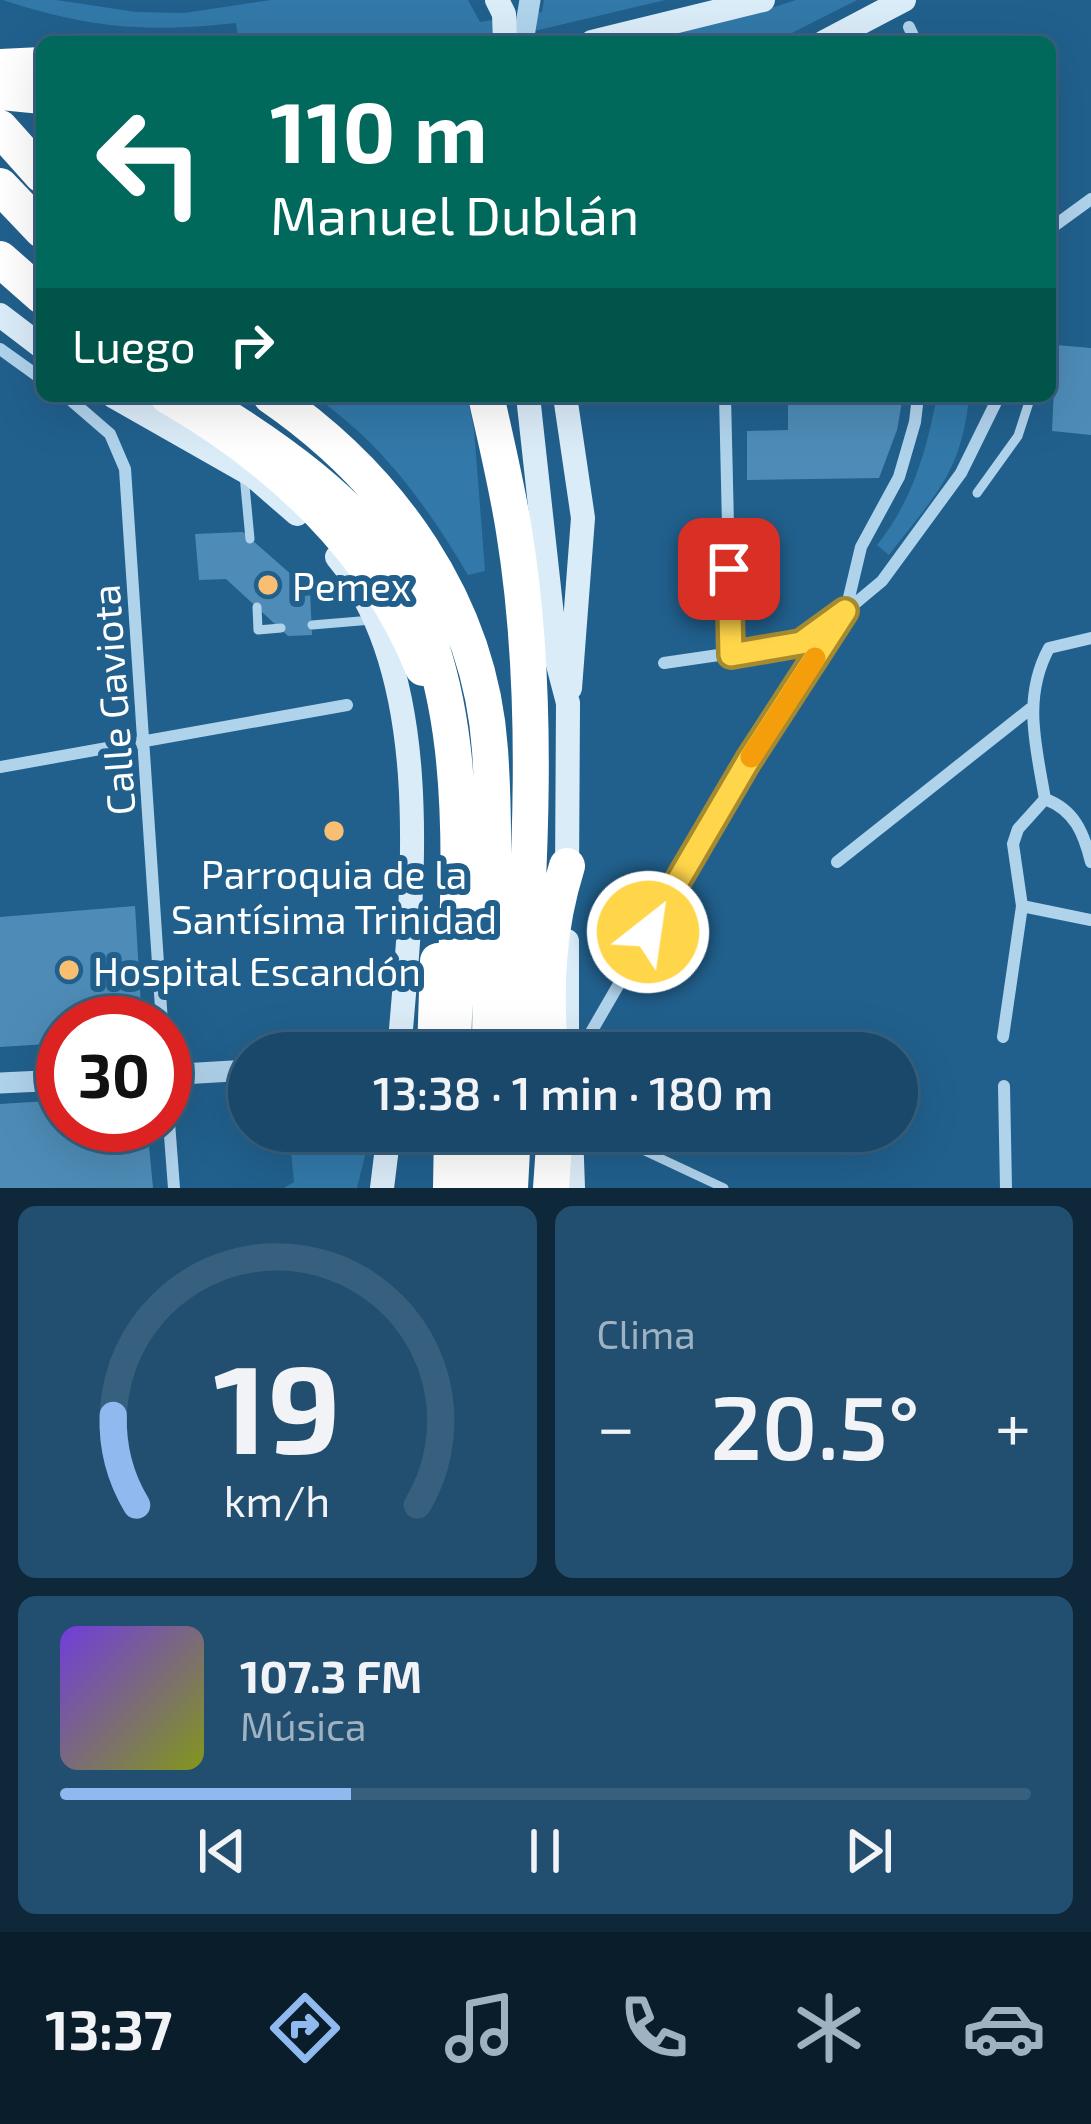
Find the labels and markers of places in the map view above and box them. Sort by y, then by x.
pin [678,518,780,620]
place label: Pemex [292,562,411,609]
marker: Pemex [255,572,281,598]
marker: Parroquia de la Santísima Trinidad [321,818,347,844]
place label: Parroquia de la Santísima Trinidad [171,850,497,942]
place label: Hospital Escandón [93,947,421,994]
marker: Hospital Escandón [56,957,82,983]

